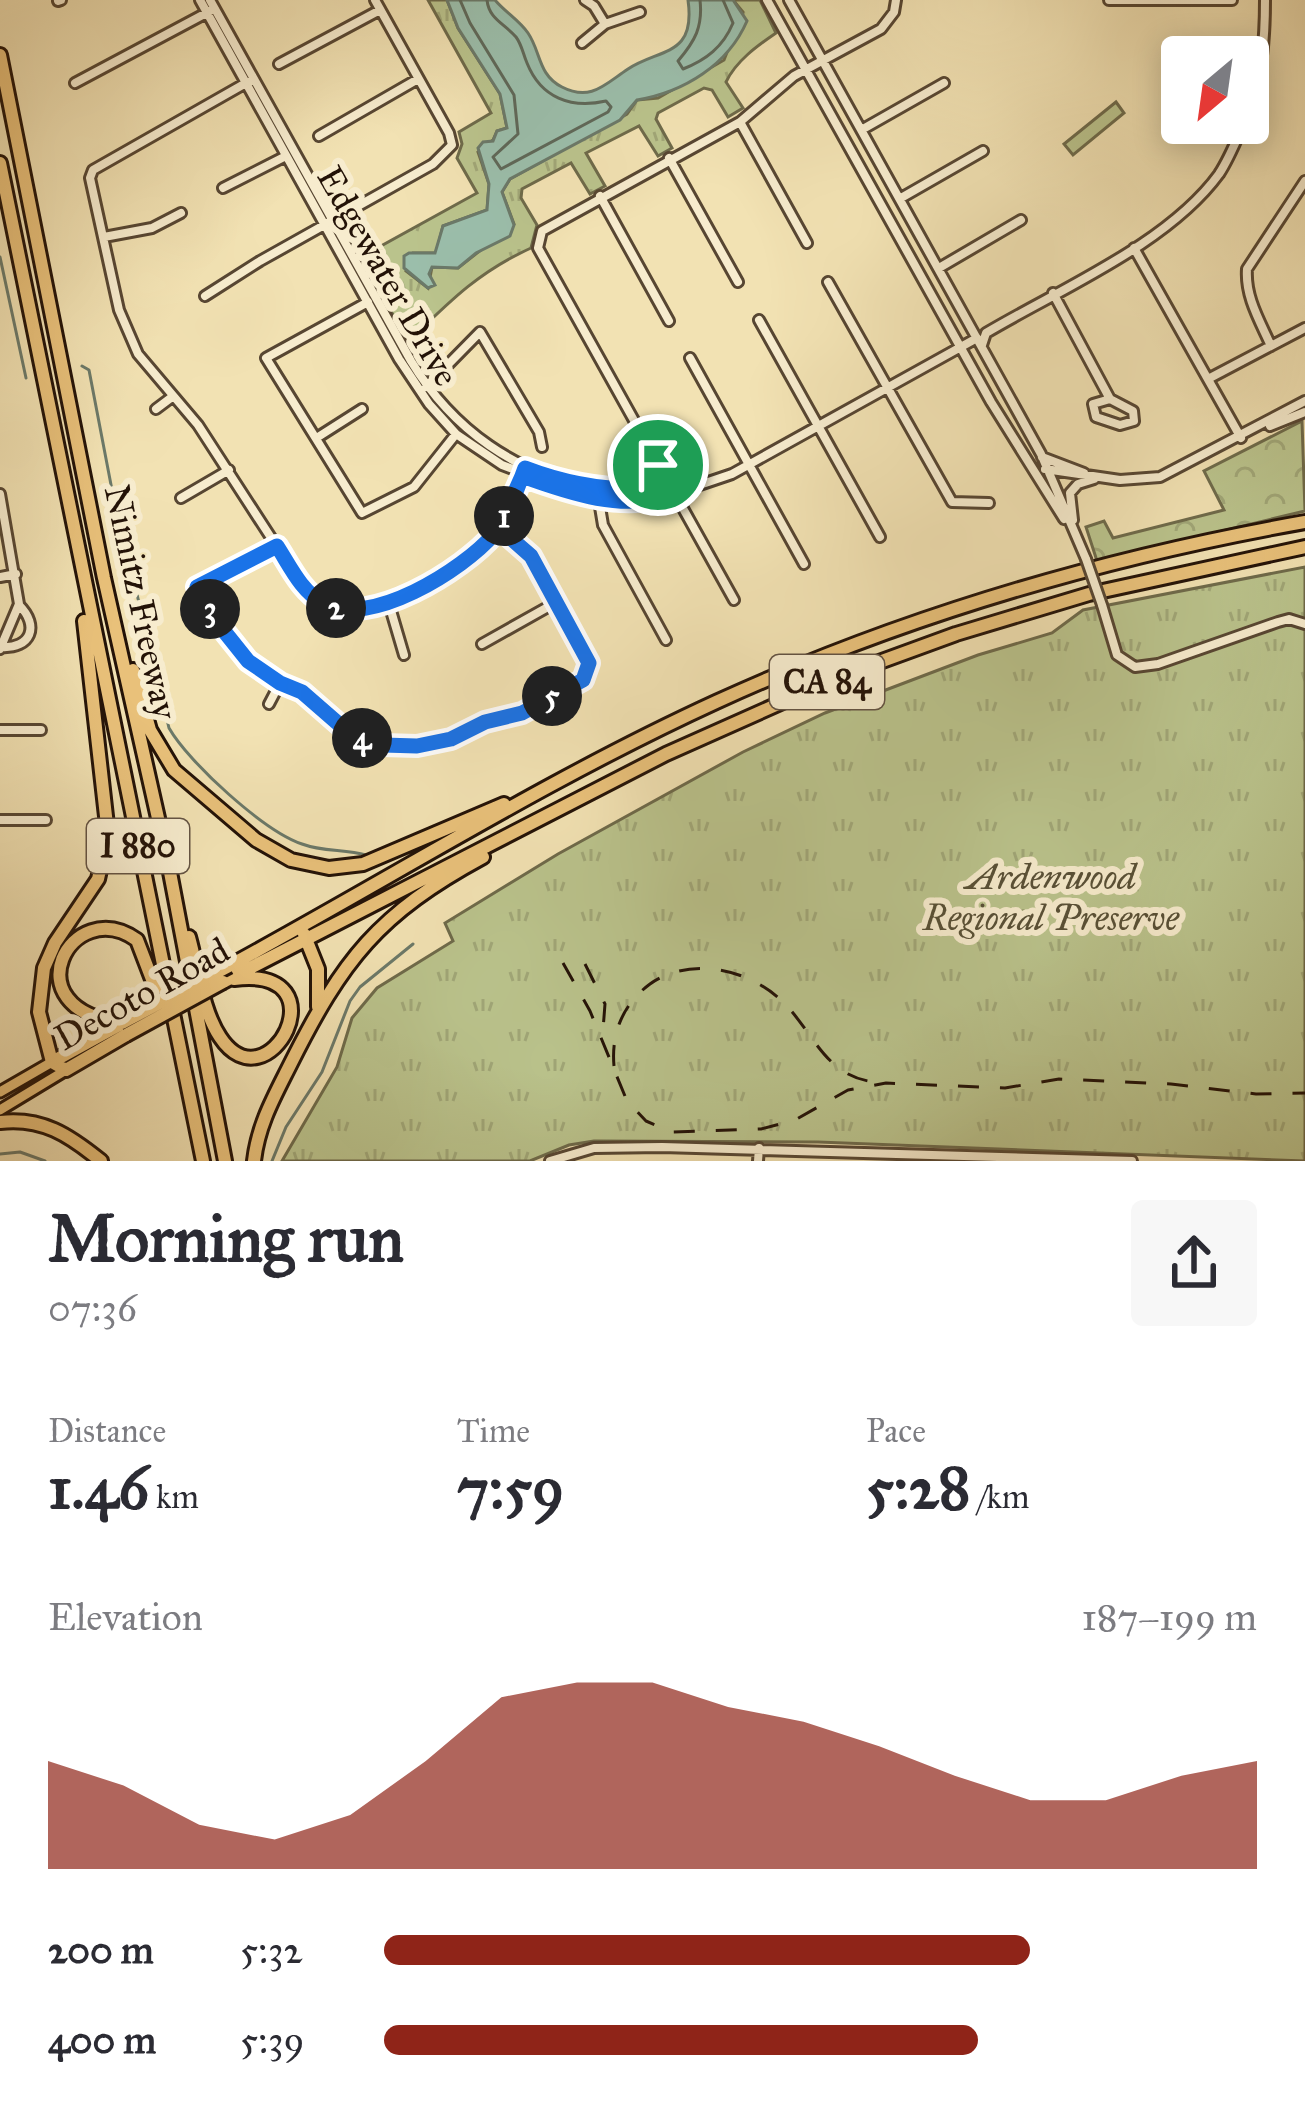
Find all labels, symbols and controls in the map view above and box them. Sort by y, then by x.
north arrow [1161,36,1269,144]
map controls [1161,36,1269,144]
street label: Edgewater Drive [307,158,469,394]
pin [607,414,709,516]
icon: arrive [625,432,691,498]
street label: Nimitz Freeway [95,481,188,724]
pin: 1 [474,486,534,546]
text: 1 [497,496,511,536]
pin: 2 [306,578,366,638]
pin: 3 [180,579,240,639]
text: 2 [328,588,344,628]
text: 3 [203,589,217,629]
road number: CA 84 [770,655,884,709]
pin: 5 [522,666,582,726]
text: 5 [544,676,560,716]
pin: 4 [332,708,392,768]
text: 4 [353,718,371,758]
road number: I 880 [87,819,189,873]
park label: Ardenwood Regional Preserve [921,855,1181,940]
street label: Decoto Road [47,928,237,1060]
text: Morning run [48,1198,404,1279]
button: share [1131,1200,1257,1326]
text: 07:36 [48,1284,137,1332]
text: Distance [48,1411,166,1451]
text: Time [457,1411,530,1451]
text: Pace [866,1411,926,1451]
text: 1.46 [48,1451,149,1524]
text: 7:59 [457,1451,564,1524]
text: 5:28 [866,1451,971,1524]
text: km [149,1477,199,1517]
text: /km [971,1477,1030,1517]
text: Elevation [48,1593,203,1641]
text: 187–199 m [1081,1593,1257,1641]
text: 200 m [48,1926,154,1974]
text: 5:32 [240,1926,303,1974]
text: 400 m [48,2016,156,2064]
text: 5:39 [240,2016,305,2064]

